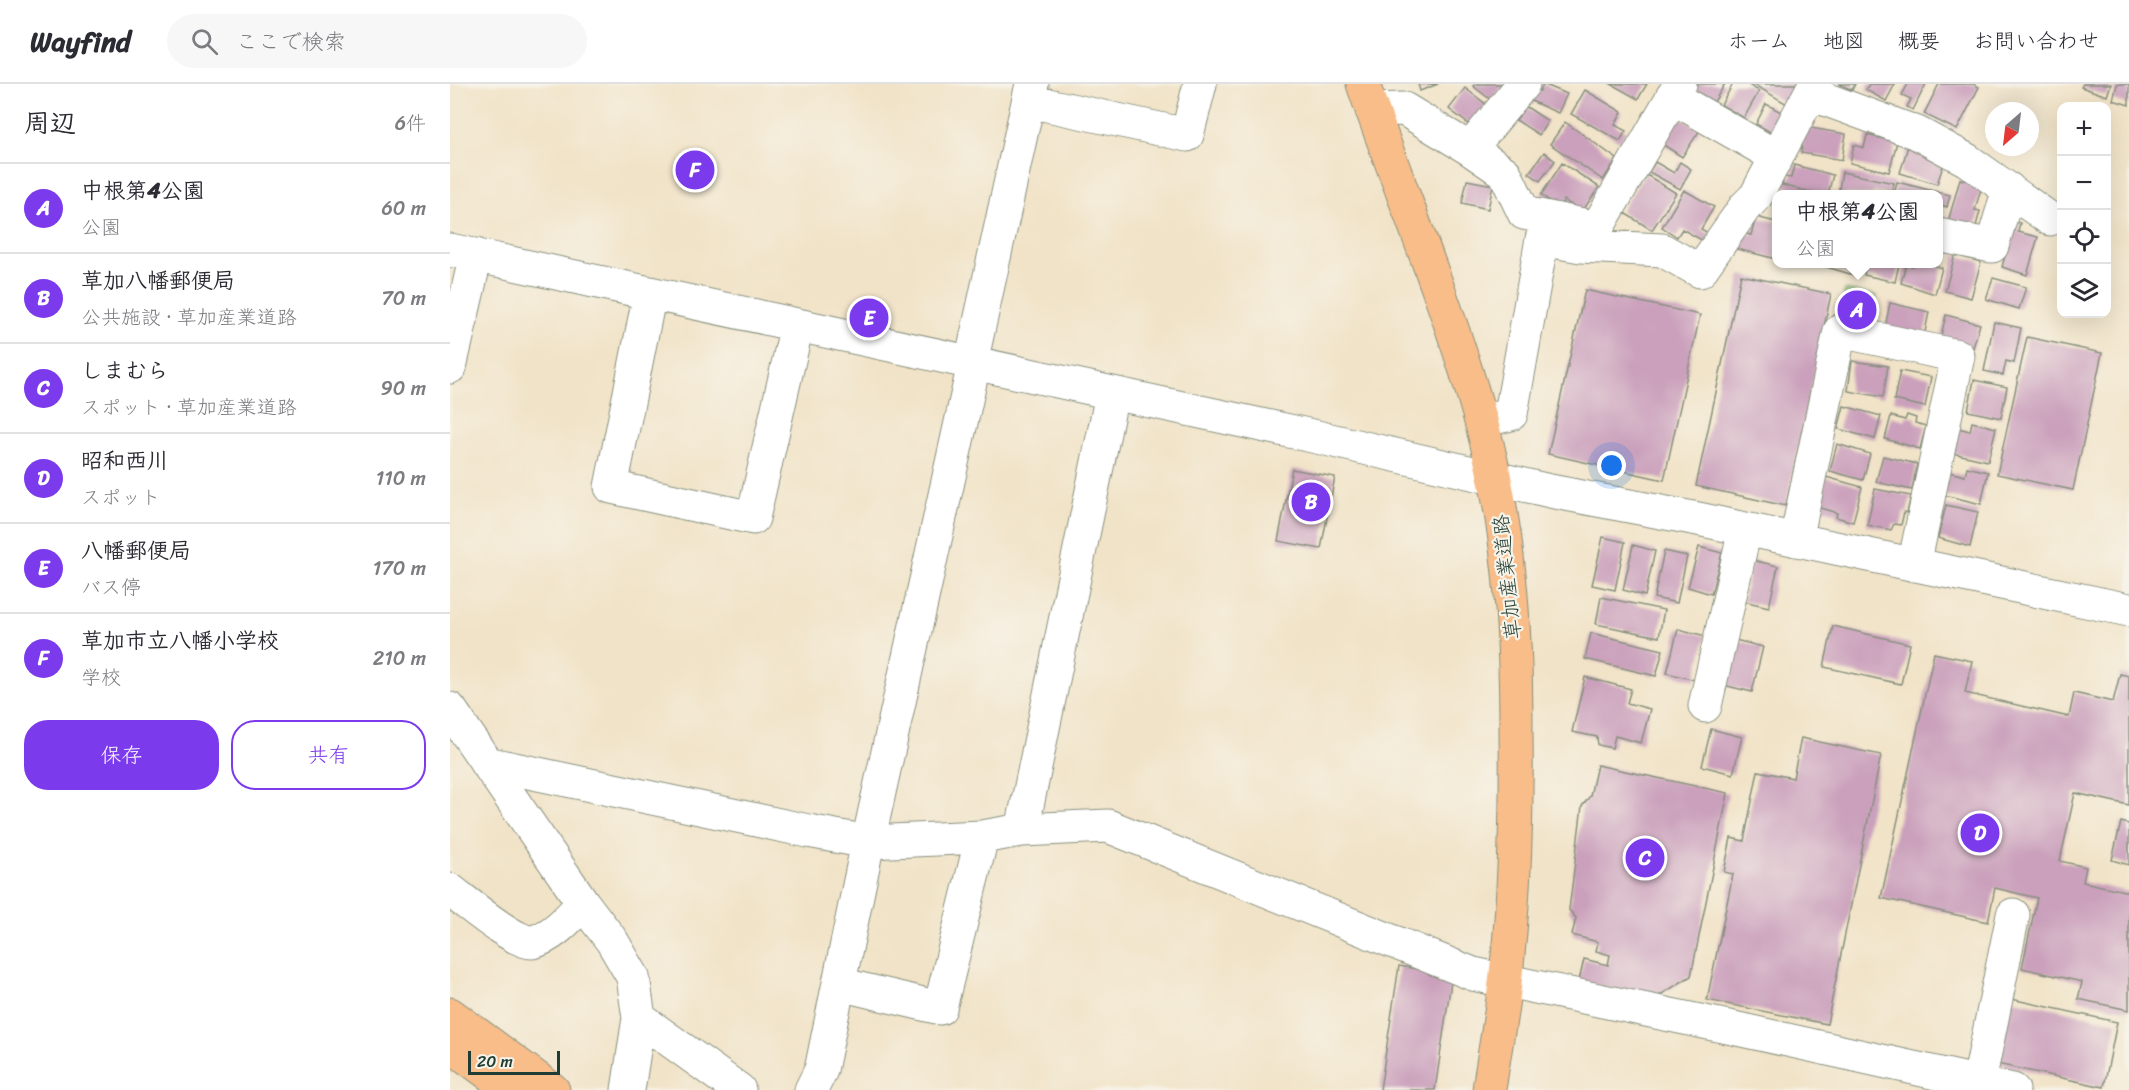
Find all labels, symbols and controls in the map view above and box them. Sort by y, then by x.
search box [167,14,587,68]
text: Wayfind [30,17,131,66]
text: ここで検索 [236,22,346,61]
text: ホーム [1728,22,1790,60]
text: 地図 [1823,22,1865,60]
text: 概要 [1898,22,1940,60]
text: お問い合わせ [1973,22,2099,60]
icon: search [188,25,221,58]
text: 周辺 [24,100,76,146]
north arrow [1985,102,2039,156]
map controls [2057,102,2111,318]
button: + [2057,102,2111,156]
text: 6件 [395,106,426,141]
pin: F [676,148,714,193]
button: − [2057,156,2111,210]
text: 中根第4公園 [81,171,205,210]
popup [1772,190,1943,268]
text: A [37,191,50,226]
text: 60 m [381,191,426,226]
text: 中根第4公園 [1796,192,1919,231]
text: 公園 [81,210,121,245]
button: locate [2057,210,2111,264]
text: 公園 [1796,231,1836,266]
text: 草加八幡郵便局 [81,261,235,300]
button: layers [2057,264,2111,318]
text: B [37,281,50,316]
text: 70 m [381,281,426,316]
pin: A [1838,288,1876,332]
pin: E [850,296,888,340]
text: 公共施設 · 草加産業道路 [81,300,297,335]
text: しまむら [81,351,169,390]
text: C [37,371,50,406]
text: 90 m [381,371,426,406]
text: スポット · 草加産業道路 [81,390,297,425]
text: 昭和西川 [81,441,169,480]
your location [1597,451,1626,480]
text: D [38,461,49,496]
text: 110 m [376,461,426,496]
text: スポット [81,480,161,515]
pin: B [1292,480,1330,524]
street label: 草加産業道路 [1482,512,1532,642]
text: 八幡郵便局 [81,531,191,570]
text: E [38,551,49,586]
text: 170 m [373,551,426,586]
text: バス停 [81,570,141,605]
text: 草加市立八幡小学校 [81,621,279,660]
text: F [38,641,49,676]
text: 210 m [373,641,426,676]
text: 学校 [81,660,121,695]
button: 保存 [24,720,219,790]
button: 共有 [231,720,426,790]
pin: D [1960,810,2000,855]
pin: C [1626,836,1664,880]
text: 20 m [477,1047,513,1076]
scale bar [468,1048,560,1076]

